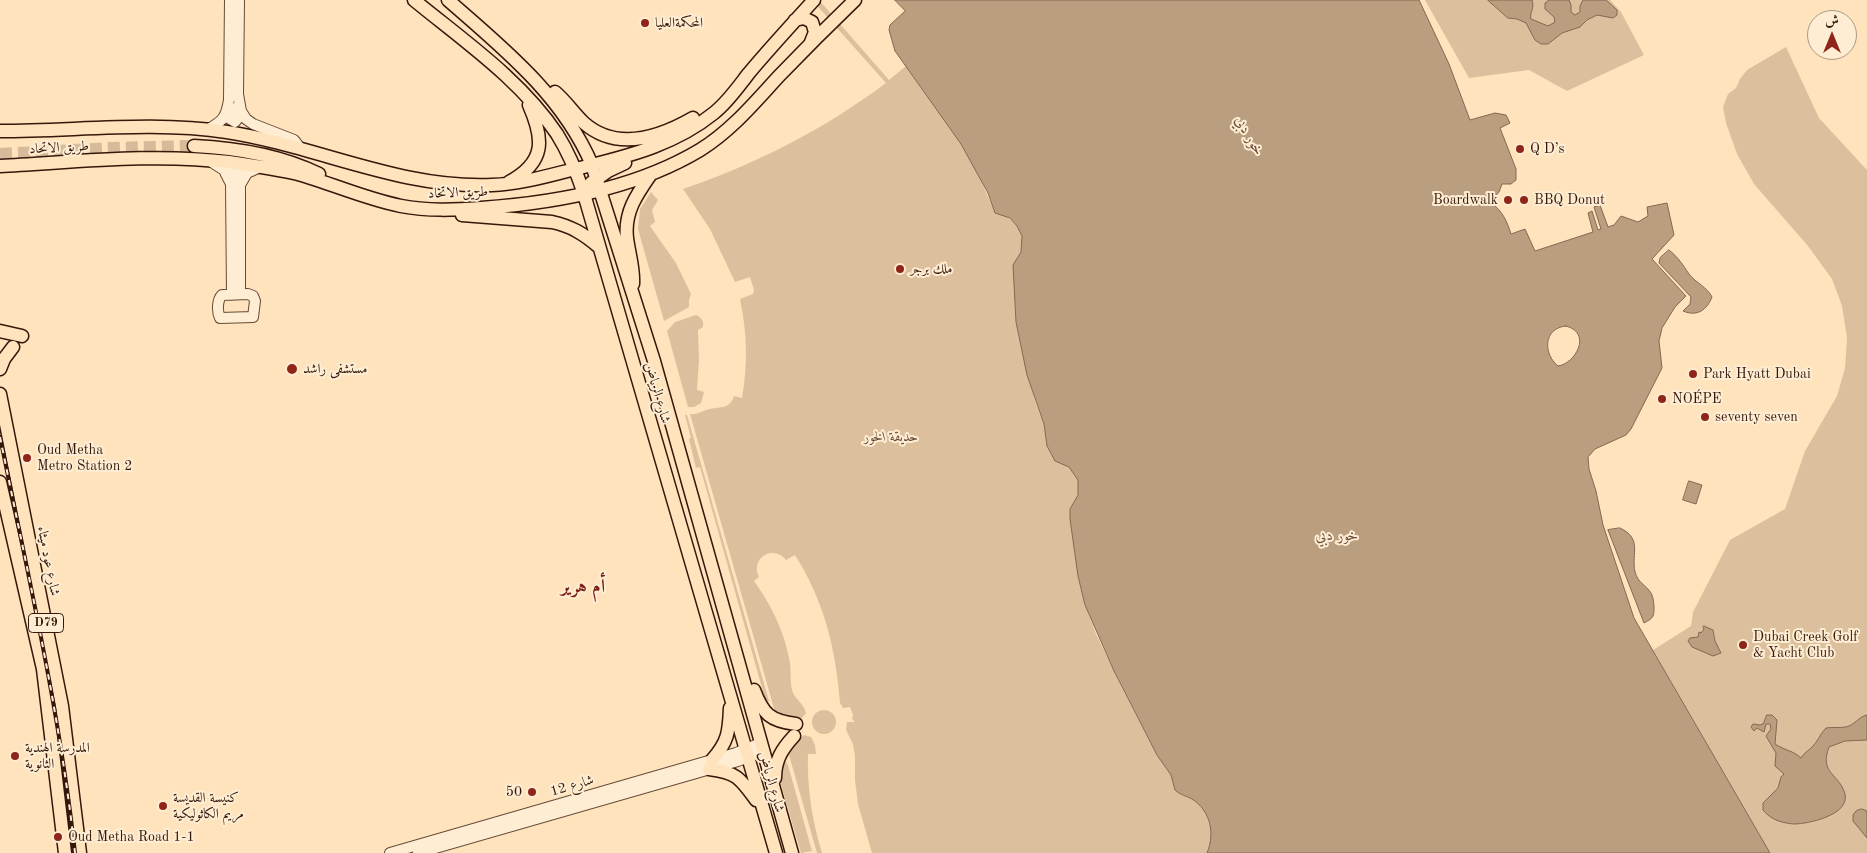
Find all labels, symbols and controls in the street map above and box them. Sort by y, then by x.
north arrow [1807,10,1857,60]
text: ش [1825,14,1839,28]
place label: المحكمةالعليا [655,15,703,31]
marker: المحكمةالعليا [639,17,651,29]
water label: خور دبي [1230,113,1268,159]
street label: طريق الاتحاد [29,138,89,158]
place label: Q D’s [1530,141,1565,157]
marker: Q D’s [1514,143,1526,155]
street label: طريق الاتحاد [428,184,488,202]
place label: Boardwalk [1433,192,1498,208]
place label: BBQ Donut [1534,192,1605,208]
marker: Boardwalk [1502,194,1514,206]
marker: BBQ Donut [1518,194,1530,206]
place label: ملك برجر [910,261,952,277]
marker: ملك برجر [894,263,906,275]
street label: شارع الرياض [640,360,674,426]
place label: مستشفى راشد [303,361,367,377]
marker: مستشفى راشد [285,362,299,376]
place label: Park Hyatt Dubai [1703,366,1811,382]
marker: Park Hyatt Dubai [1687,368,1699,380]
place label: NOÉPE [1672,391,1721,407]
marker: NOÉPE [1656,393,1668,405]
place label: seventy seven [1715,409,1798,425]
marker: seventy seven [1699,411,1711,423]
park label: حديقة الخور [864,429,918,445]
place label: Oud Metha Metro Station 2 [37,442,132,474]
marker: Oud Metha Metro Station 2 [21,452,33,464]
street label: شارع عود ميثاء [33,525,63,597]
water label: خور دبي [1316,527,1358,545]
district label: أم هرير [561,576,605,598]
road number: D79 [28,614,64,632]
place label: Dubai Creek Golf & Yacht Club [1753,629,1858,662]
marker: Dubai Creek Golf & Yacht Club [1737,639,1749,651]
place label: المدرسة الهندية الثانوية [25,740,90,772]
street label: شارع الرياض [754,749,788,815]
marker: المدرسة الهندية الثانوية [9,750,21,762]
street label: شارع 12 [548,772,596,800]
place label: 50 [506,784,522,800]
marker: 50 [526,786,538,798]
place label: كنيسة القديسة مريم الكاثوليكية [173,790,244,822]
marker: كنيسة القديسة مريم الكاثوليكية [157,800,169,812]
place label: Oud Metha Road 1-1 [68,829,195,845]
marker: Oud Metha Road 1-1 [52,831,64,843]

